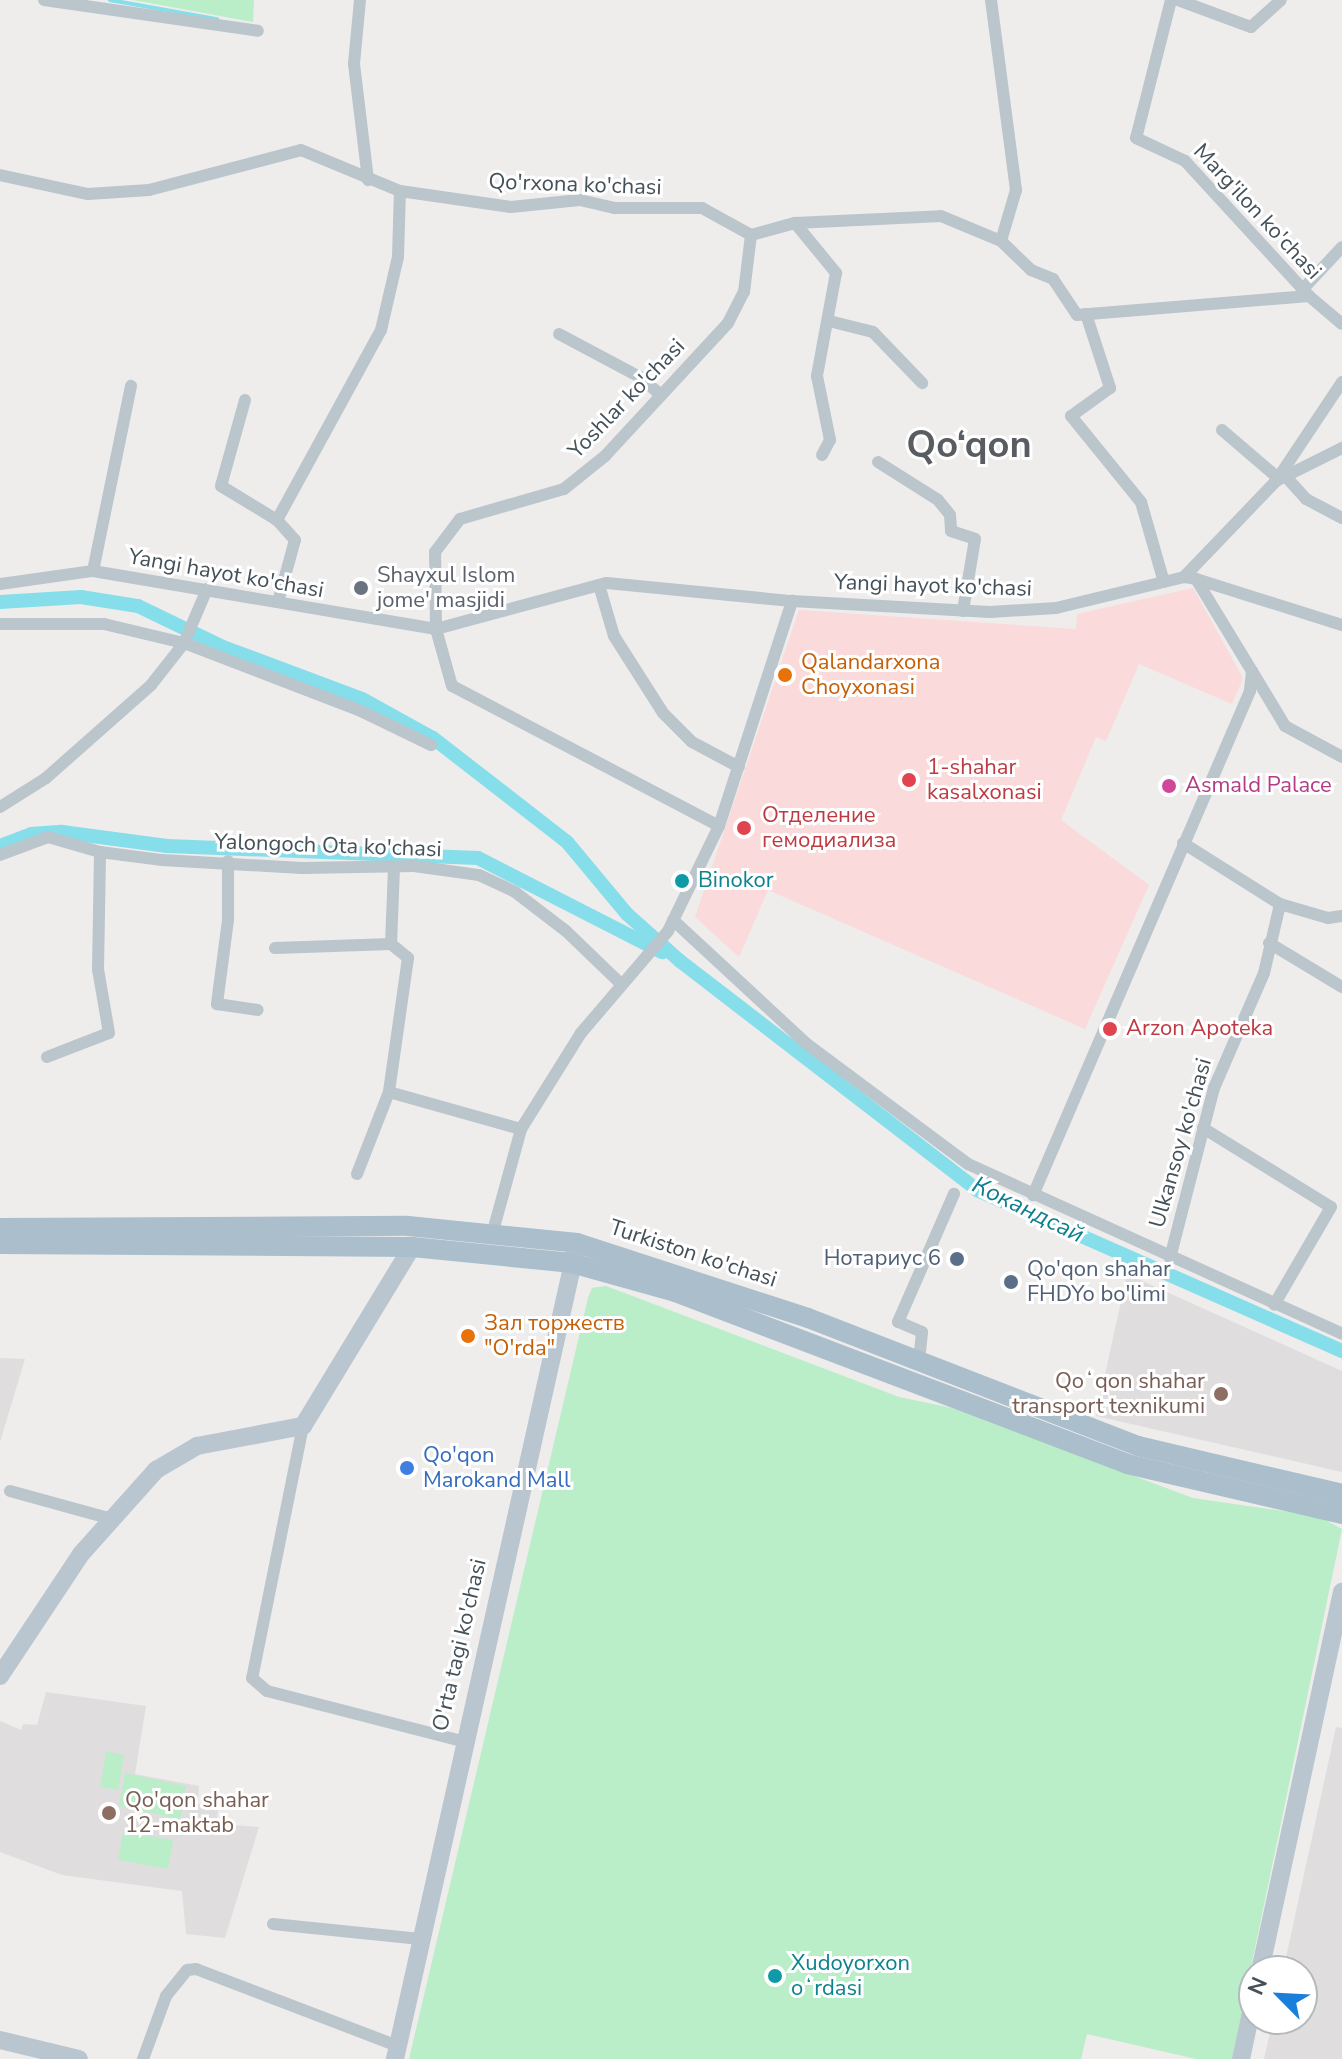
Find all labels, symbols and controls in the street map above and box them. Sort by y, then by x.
street label: Marg'ilon ko'chasi [1187,139,1327,285]
street label: Qo'rxona ko'chasi [488,169,662,201]
street label: Yoshlar ko'chasi [563,334,691,464]
district label: Qo‘qon [906,422,1032,468]
street label: Yangi hayot ko'chasi [126,544,326,604]
place label: Shayxul Islom jome' masjidi [377,562,515,614]
street label: Yangi hayot ko'chasi [834,569,1032,603]
marker: Shayxul Islom jome' masjidi [352,579,370,597]
place label: Qalandarxona Choyxonasi [801,649,940,700]
marker: Qalandarxona Choyxonasi [776,666,794,684]
place label: 1-shahar kasalxonasi [927,754,1042,806]
marker: 1-shahar kasalxonasi [898,769,920,791]
place label: Asmald Palace [1185,773,1332,799]
marker: Asmald Palace [1160,777,1178,795]
place label: Отделение гемодиализа [762,802,896,854]
marker: Отделение гемодиализа [733,817,755,839]
street label: Yalongoch Ota ko'chasi [214,829,442,863]
place label: Binokor [698,868,774,894]
marker: Binokor [673,872,691,890]
place label: Arzon Apoteka [1126,1016,1273,1042]
marker: Arzon Apoteka [1101,1020,1119,1038]
street label: Ulkansoy ko'chasi [1144,1055,1218,1231]
water label: Кокандсай [967,1171,1089,1249]
street label: Turkiston ko'chasi [606,1215,780,1293]
place label: Нотариус 6 [824,1246,941,1272]
marker: Нотариус 6 [948,1250,966,1268]
place label: Qo'qon shahar FHDYo bo'limi [1027,1256,1171,1308]
marker: Qo'qon shahar FHDYo bo'limi [1002,1273,1020,1291]
place label: Зал торжеств "O'rda" [484,1310,625,1362]
marker: Зал торжеств "O'rda" [459,1327,477,1345]
place label: Qoʻqon shahar transport texnikumi [1012,1368,1205,1420]
marker: Qoʻqon shahar transport texnikumi [1212,1385,1230,1403]
place label: Qo'qon Marokand Mall [423,1442,570,1494]
marker: Qo'qon Marokand Mall [398,1459,416,1477]
street label: O'rta tagi ko'chasi [427,1556,493,1734]
place label: Qo'qon shahar 12-maktab [125,1787,269,1838]
marker: Qo'qon shahar 12-maktab [100,1804,118,1822]
place label: Xudoyorxon oʻrdasi [791,1950,910,2002]
north arrow [1238,1955,1318,2035]
marker: Xudoyorxon oʻrdasi [766,1967,784,1985]
text: N [1241,1972,1275,2000]

